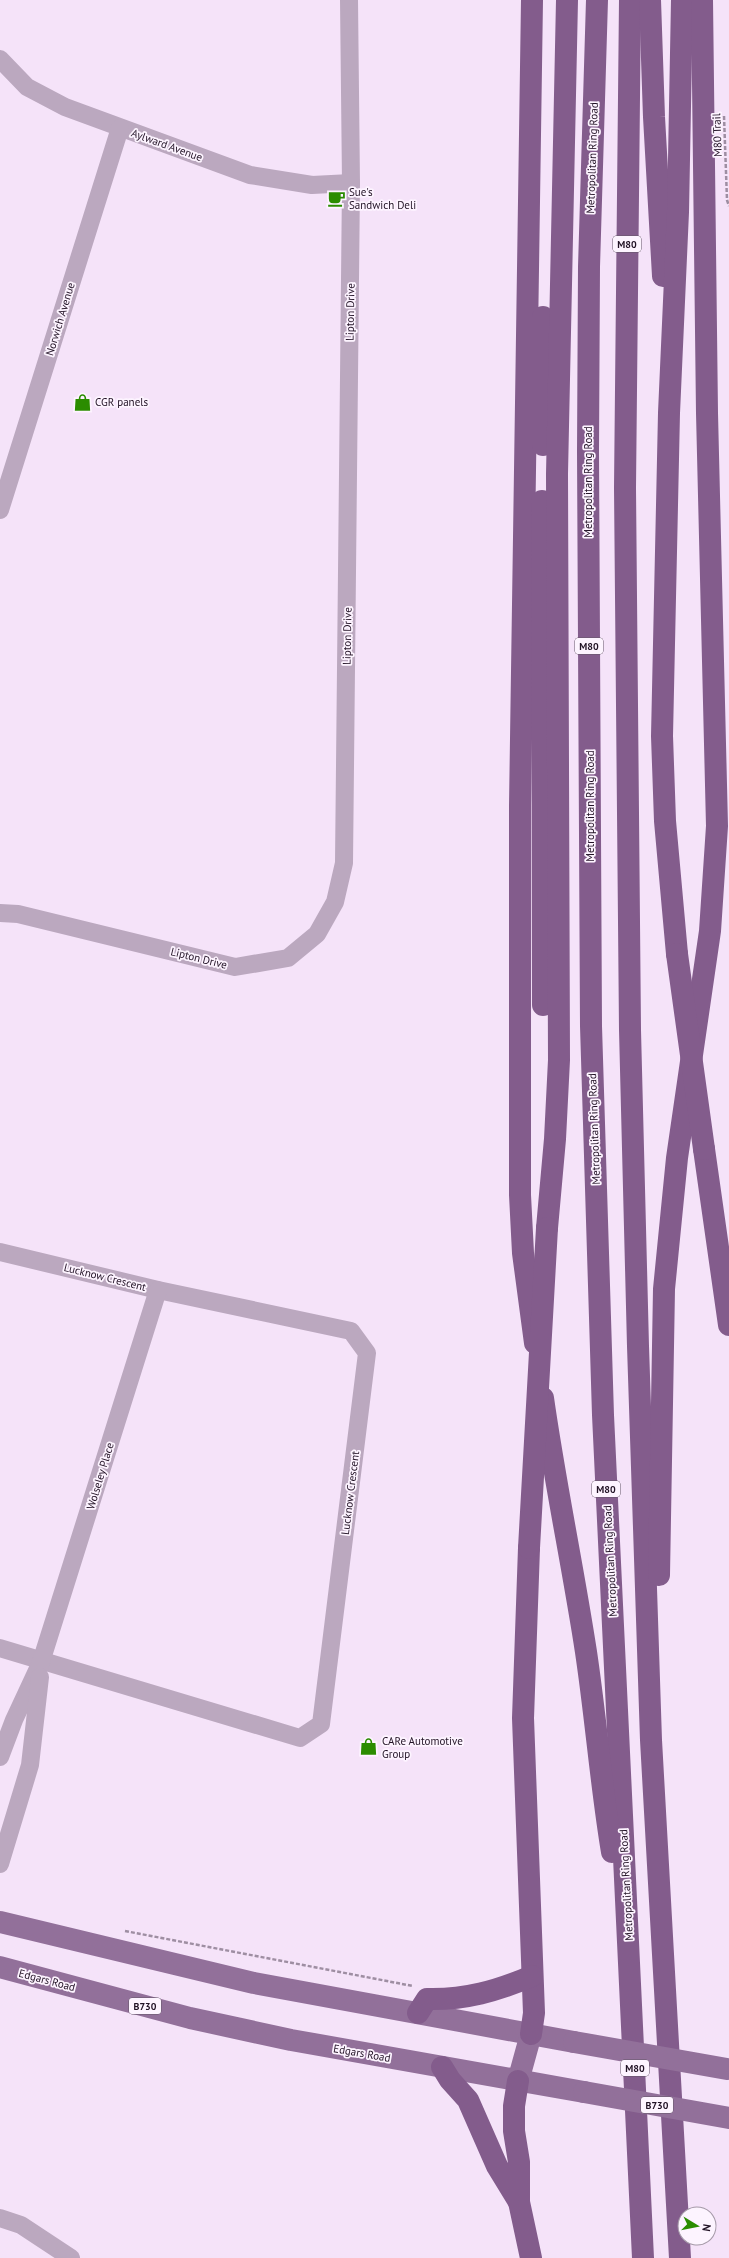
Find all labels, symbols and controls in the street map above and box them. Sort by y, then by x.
street label: Metropolitan Ring Road [583,102,601,214]
street label: M80 Trail [709,112,725,157]
street label: Aylward Avenue [130,126,205,164]
place label: Sue's Sandwich Deli [349,185,416,212]
cafe icon: Sue's Sandwich Deli [326,188,346,208]
road number: M80 [613,236,641,252]
street label: Norwich Avenue [42,280,78,357]
street label: Lipton Drive [342,283,358,341]
shop icon: CGR panels [72,392,92,412]
place label: CGR panels [95,395,148,409]
street label: Metropolitan Ring Road [581,426,595,538]
street label: Lipton Drive [339,607,355,665]
road number: M80 [575,638,603,654]
street label: Metropolitan Ring Road [583,750,597,862]
street label: Lipton Drive [169,944,229,972]
street label: Metropolitan Ring Road [585,1073,603,1185]
street label: Lucknow Crescent [62,1260,148,1294]
street label: Wolseley Place [83,1440,117,1511]
street label: Lucknow Crescent [338,1450,362,1536]
road number: M80 [592,1481,620,1497]
street label: Metropolitan Ring Road [600,1505,620,1617]
place label: CARe Automotive Group [382,1734,463,1761]
shop icon: CARe Automotive Group [359,1737,379,1757]
street label: Metropolitan Ring Road [616,1829,636,1941]
street label: Edgars Road [17,1966,77,1994]
road number: B730 [129,1998,161,2014]
street label: Edgars Road [332,2041,392,2065]
road number: M80 [621,2060,649,2076]
road number: B730 [641,2097,673,2113]
north arrow [677,2206,717,2246]
text: N [699,2223,714,2233]

